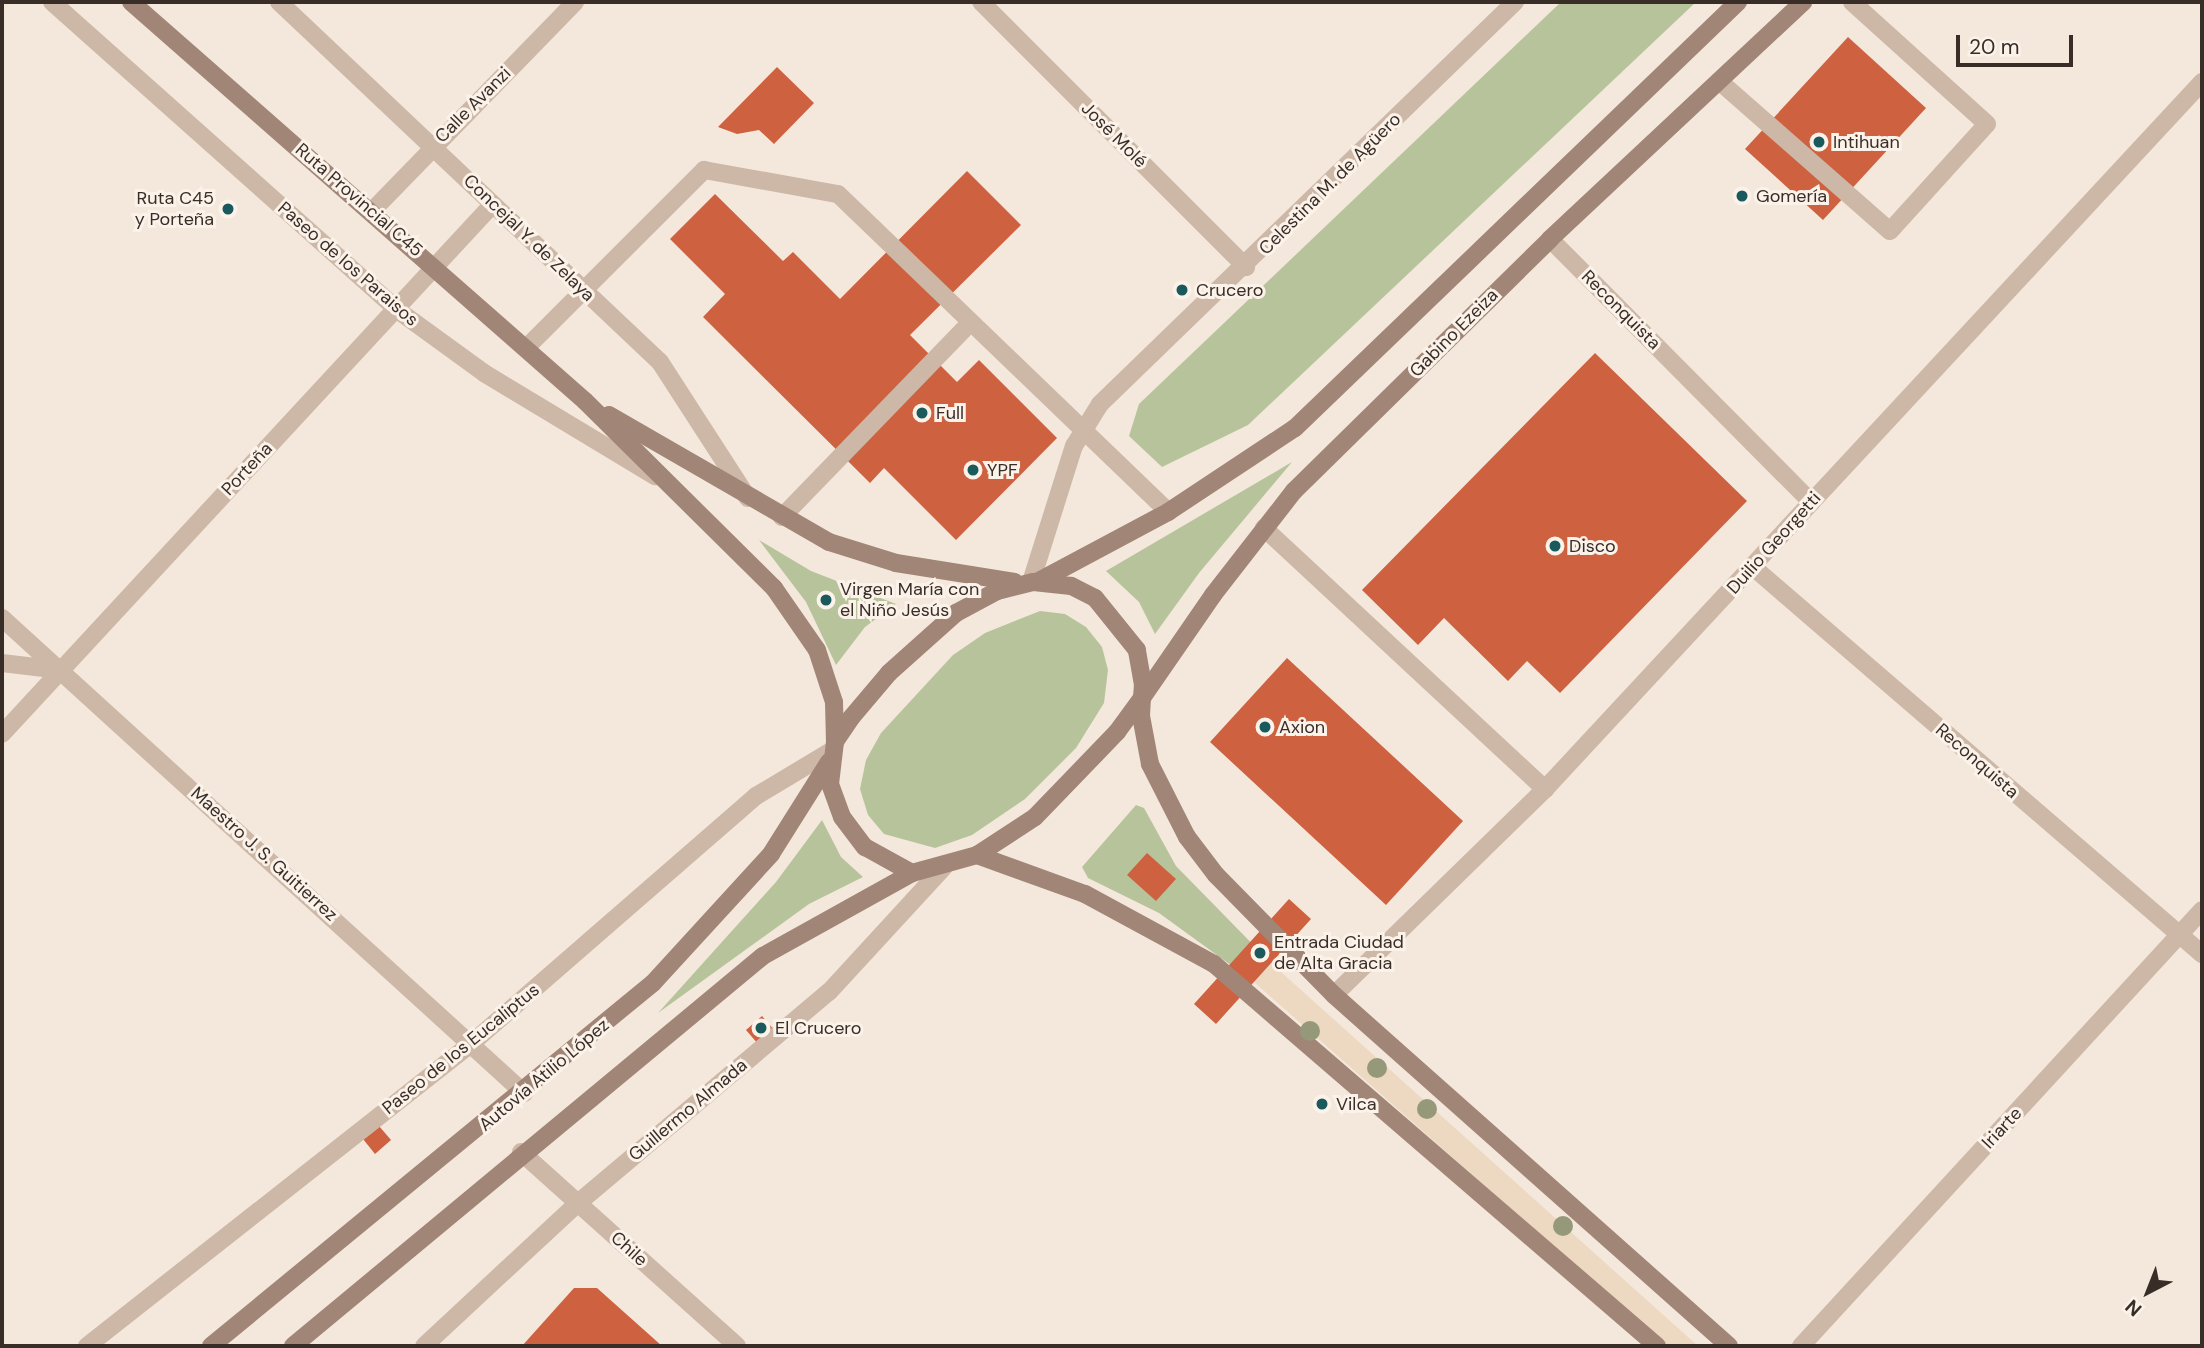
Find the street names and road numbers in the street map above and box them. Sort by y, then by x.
street label: Calle Avanzi [431,63,515,147]
street label: José Molé [1077,98,1151,172]
street label: Celestina M. de Agüero [1255,109,1405,259]
street label: Ruta Provincial C45 [291,139,427,261]
street label: Concejal Y. de Zelaya [459,170,599,306]
street label: Paseo de los Paraisos [273,197,423,331]
street label: Reconquista [1577,266,1665,354]
street label: Gabino Ezeiza [1405,284,1503,382]
street label: Porteña [217,438,277,500]
street label: Duilio Georgetti [1723,488,1825,598]
street label: Reconquista [1931,719,2023,803]
street label: Maestro J. S. Guitierrez [186,782,342,926]
street label: Paseo de los Eucaliptus [378,979,544,1119]
street label: Autovía Atilio López [475,1014,613,1136]
street label: Guillermo Almada [625,1054,751,1166]
street label: Iriarte [1978,1103,2026,1153]
street label: Chile [606,1227,652,1271]

